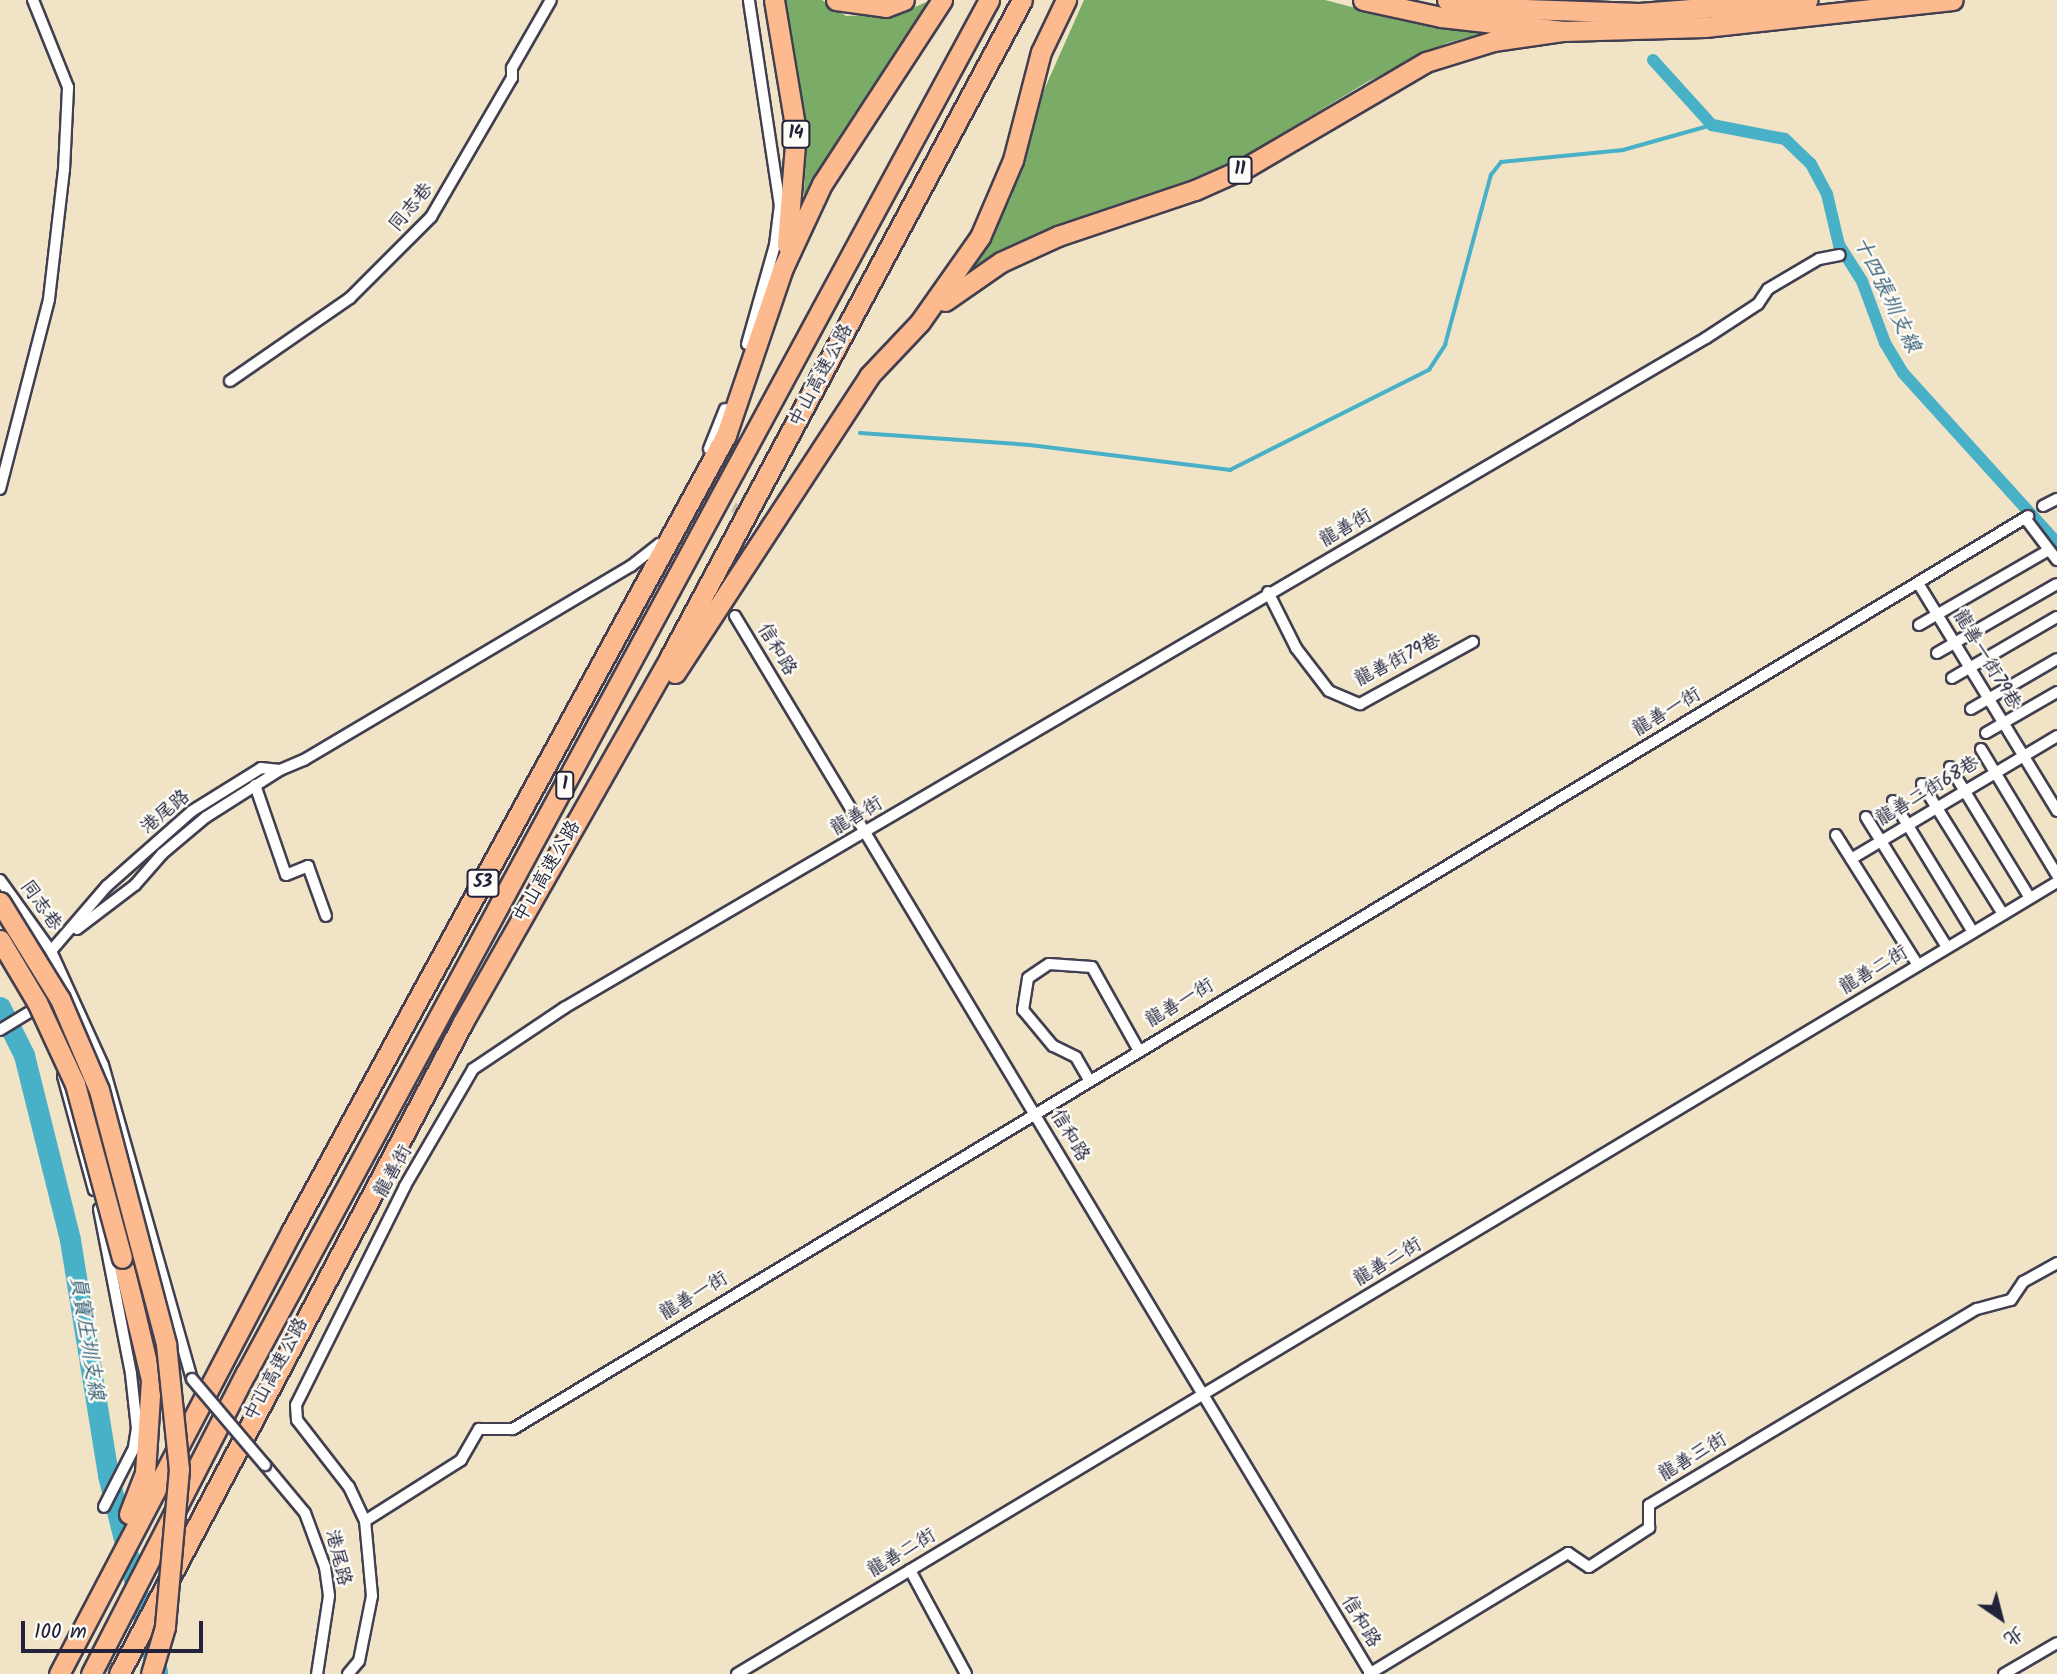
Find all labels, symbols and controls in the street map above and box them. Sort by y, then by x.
road number: 14 [780,119,812,148]
road number: 11 [1226,155,1254,184]
street label: 同志巷 [385,179,439,237]
water label: 十四張圳支線 [1847,233,1925,357]
street label: 中山高速公路 [785,320,859,432]
street label: 龍善街 [1316,505,1376,553]
street label: 龍善一街79巷 [1947,606,2025,714]
street label: 信和路 [752,620,800,680]
street label: 龍善街79巷 [1351,629,1445,693]
street label: 龍善一街 [1629,684,1705,742]
street label: 龍善二街68巷 [1872,752,1984,832]
road number: 1 [554,770,576,800]
street label: 港尾路 [137,786,195,840]
street label: 龍善街 [827,793,887,841]
street label: 中山高速公路 [510,817,586,927]
road number: 53 [466,868,500,898]
street label: 同志巷 [14,876,66,936]
street label: 龍善二街 [1836,942,1912,1000]
street label: 龍善一街 [1142,975,1218,1033]
street label: 信和路 [1045,1106,1093,1166]
street label: 龍善街 [370,1142,418,1202]
street label: 龍善二街 [1350,1234,1426,1292]
street label: 龍善一街 [656,1268,732,1326]
water label: 員寶庄圳支線 [64,1274,108,1402]
street label: 中山高速公路 [240,1314,314,1426]
street label: 龍善三街 [1655,1429,1731,1487]
street label: 龍善二街 [864,1525,940,1583]
street label: 港尾路 [319,1528,355,1588]
north arrow [1966,1583,2036,1653]
street label: 信和路 [1336,1592,1384,1652]
scale bar [24,1608,206,1652]
text: 100 m [34,1616,87,1649]
text: 北 [1997,1617,2029,1653]

